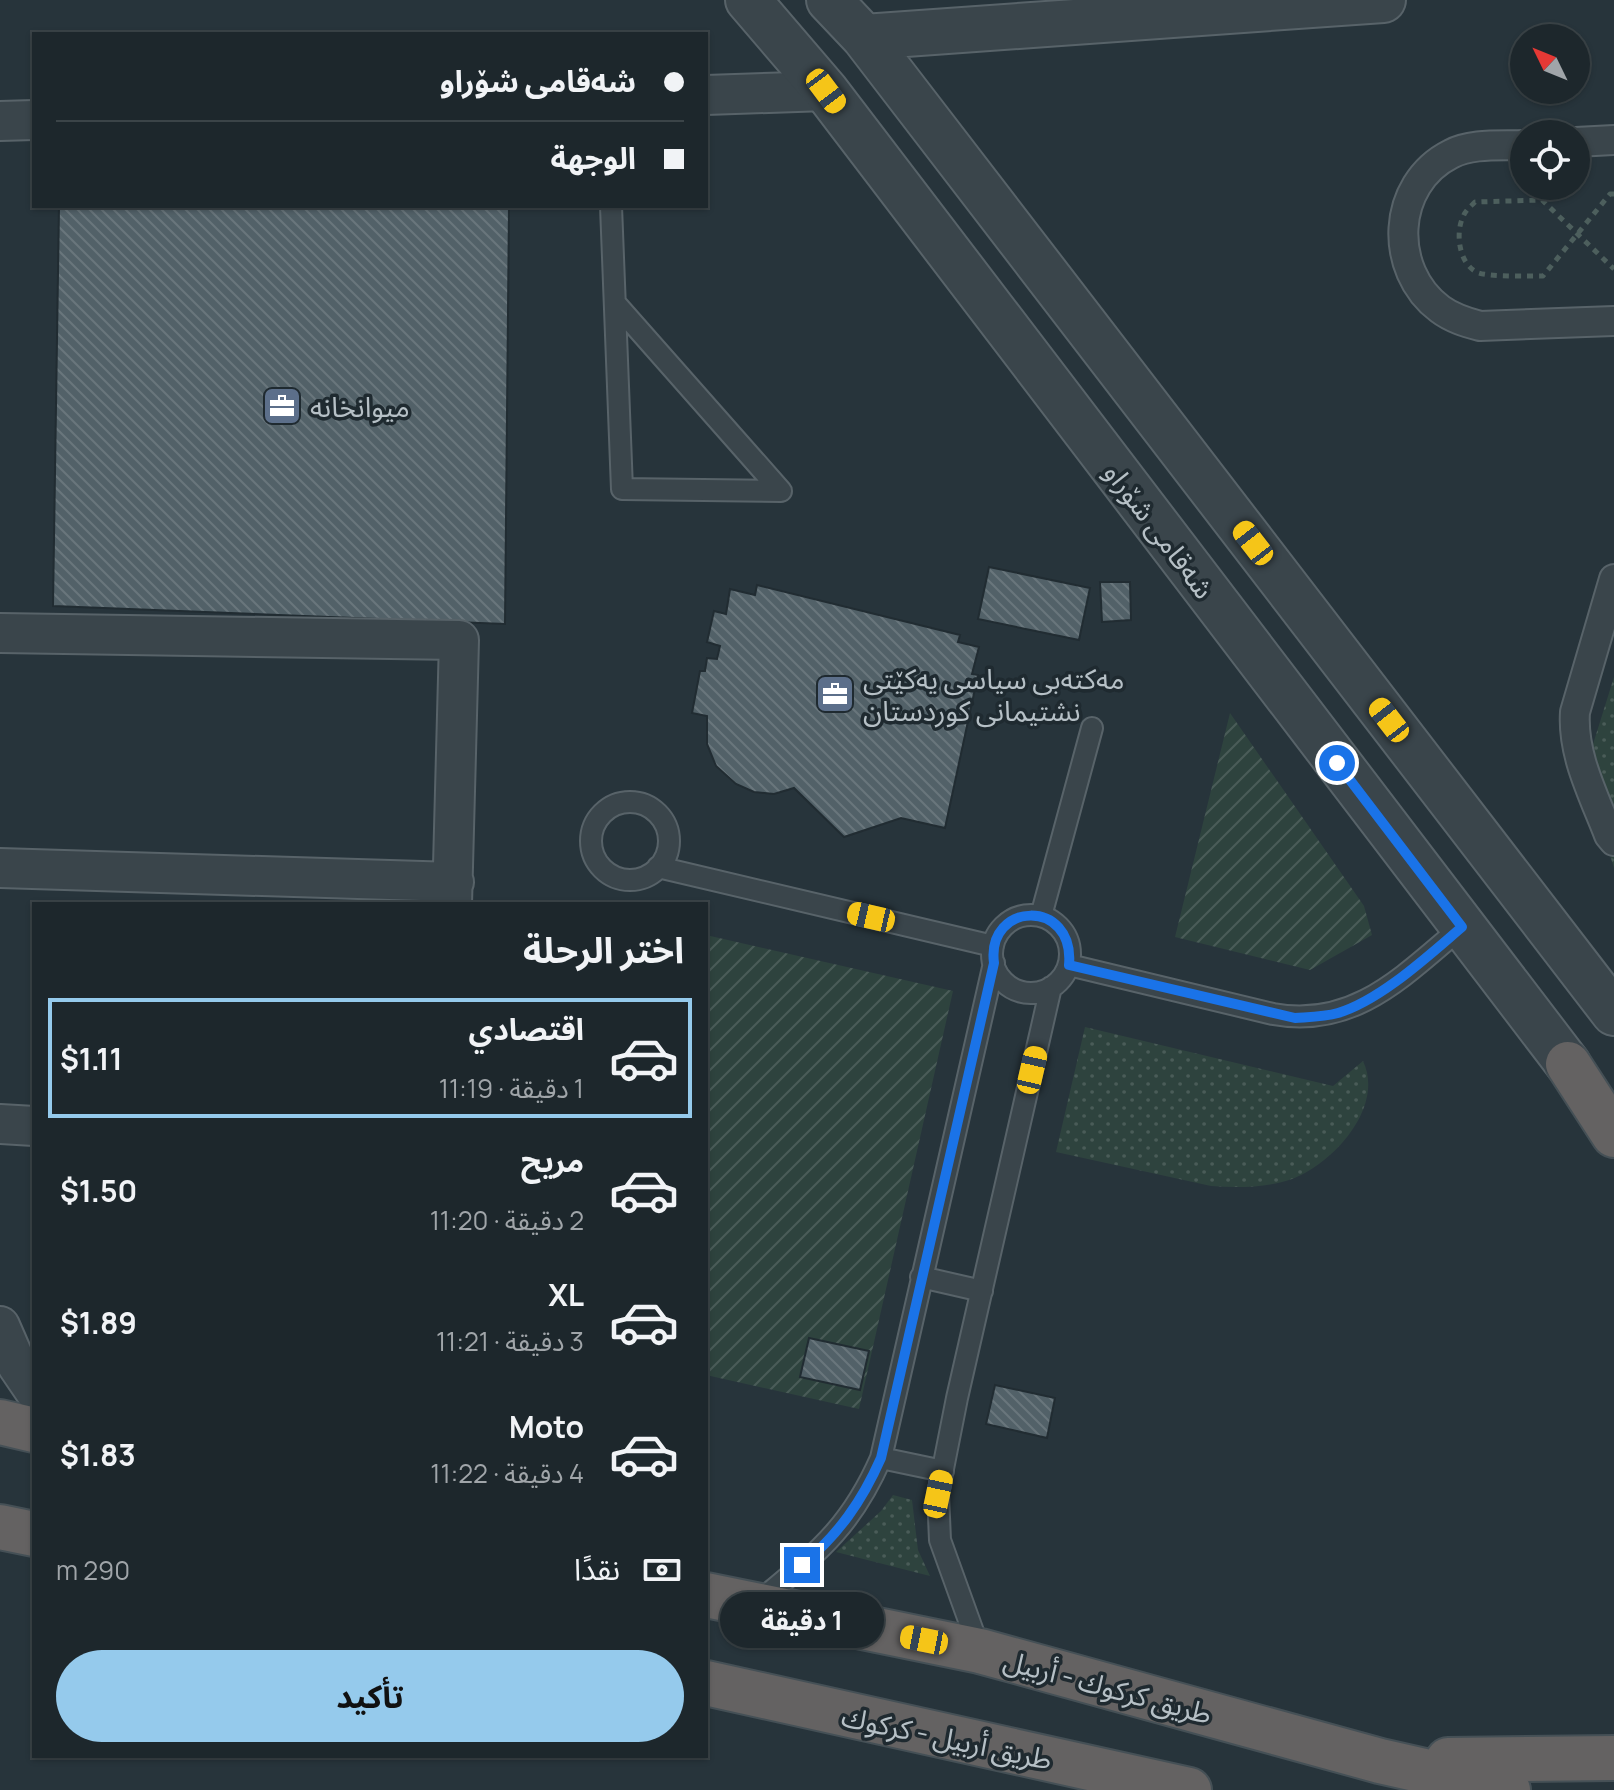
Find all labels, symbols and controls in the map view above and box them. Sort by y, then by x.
north arrow [1510,24,1590,104]
map controls [1510,24,1590,200]
text: شەقامی شۆراو [440,60,636,101]
car [802,65,850,117]
button: locate [1510,120,1590,200]
text: الوجهة [551,137,636,178]
office icon: میوانخانە [261,385,303,427]
place label: میوانخانە [310,387,410,425]
street label: شەقامی شۆراو [1096,454,1224,606]
car [1229,517,1277,569]
place label: مەکتەبی سیاسی یەکێتی نشتیمانی کوردستان [863,659,1124,729]
office icon: مەکتەبی سیاسی یەکێتی نشتیمانی کوردستان [814,673,856,715]
car [1365,694,1413,746]
route start [1319,745,1355,781]
car [845,900,897,934]
text: اختر الرحلة [523,925,684,974]
text: اقتصادي [469,1008,584,1049]
icon: car [608,1022,680,1094]
text: $1.11 [60,1038,123,1079]
car [1015,1044,1049,1096]
text: 1 دقيقة · 11:19 [439,1070,584,1106]
text: مريح [521,1140,584,1181]
icon: car [608,1154,680,1226]
text: $1.50 [60,1170,137,1211]
text: 2 دقيقة · 11:20 [430,1202,584,1238]
text: XL [548,1274,584,1315]
icon: car [608,1286,680,1358]
text: $1.89 [60,1302,137,1343]
text: 3 دقيقة · 11:21 [436,1323,584,1359]
text: Moto [509,1406,584,1447]
icon: car [608,1418,680,1490]
text: $1.83 [60,1434,136,1475]
text: 4 دقيقة · 11:22 [430,1455,584,1491]
car [921,1468,955,1520]
route end [784,1547,820,1583]
text: نقدًا [574,1548,620,1589]
icon: cash [640,1548,684,1592]
text: 290 m [56,1552,130,1588]
callout: 1 دقيقة [720,1593,884,1649]
text: 1 دقيقة [761,1602,843,1638]
car [898,1624,950,1656]
street label: طريق كركوك - أربيل [1000,1640,1216,1732]
button: تأكيد [56,1650,684,1742]
street label: طريق أربيل - كركوك [838,1696,1056,1778]

